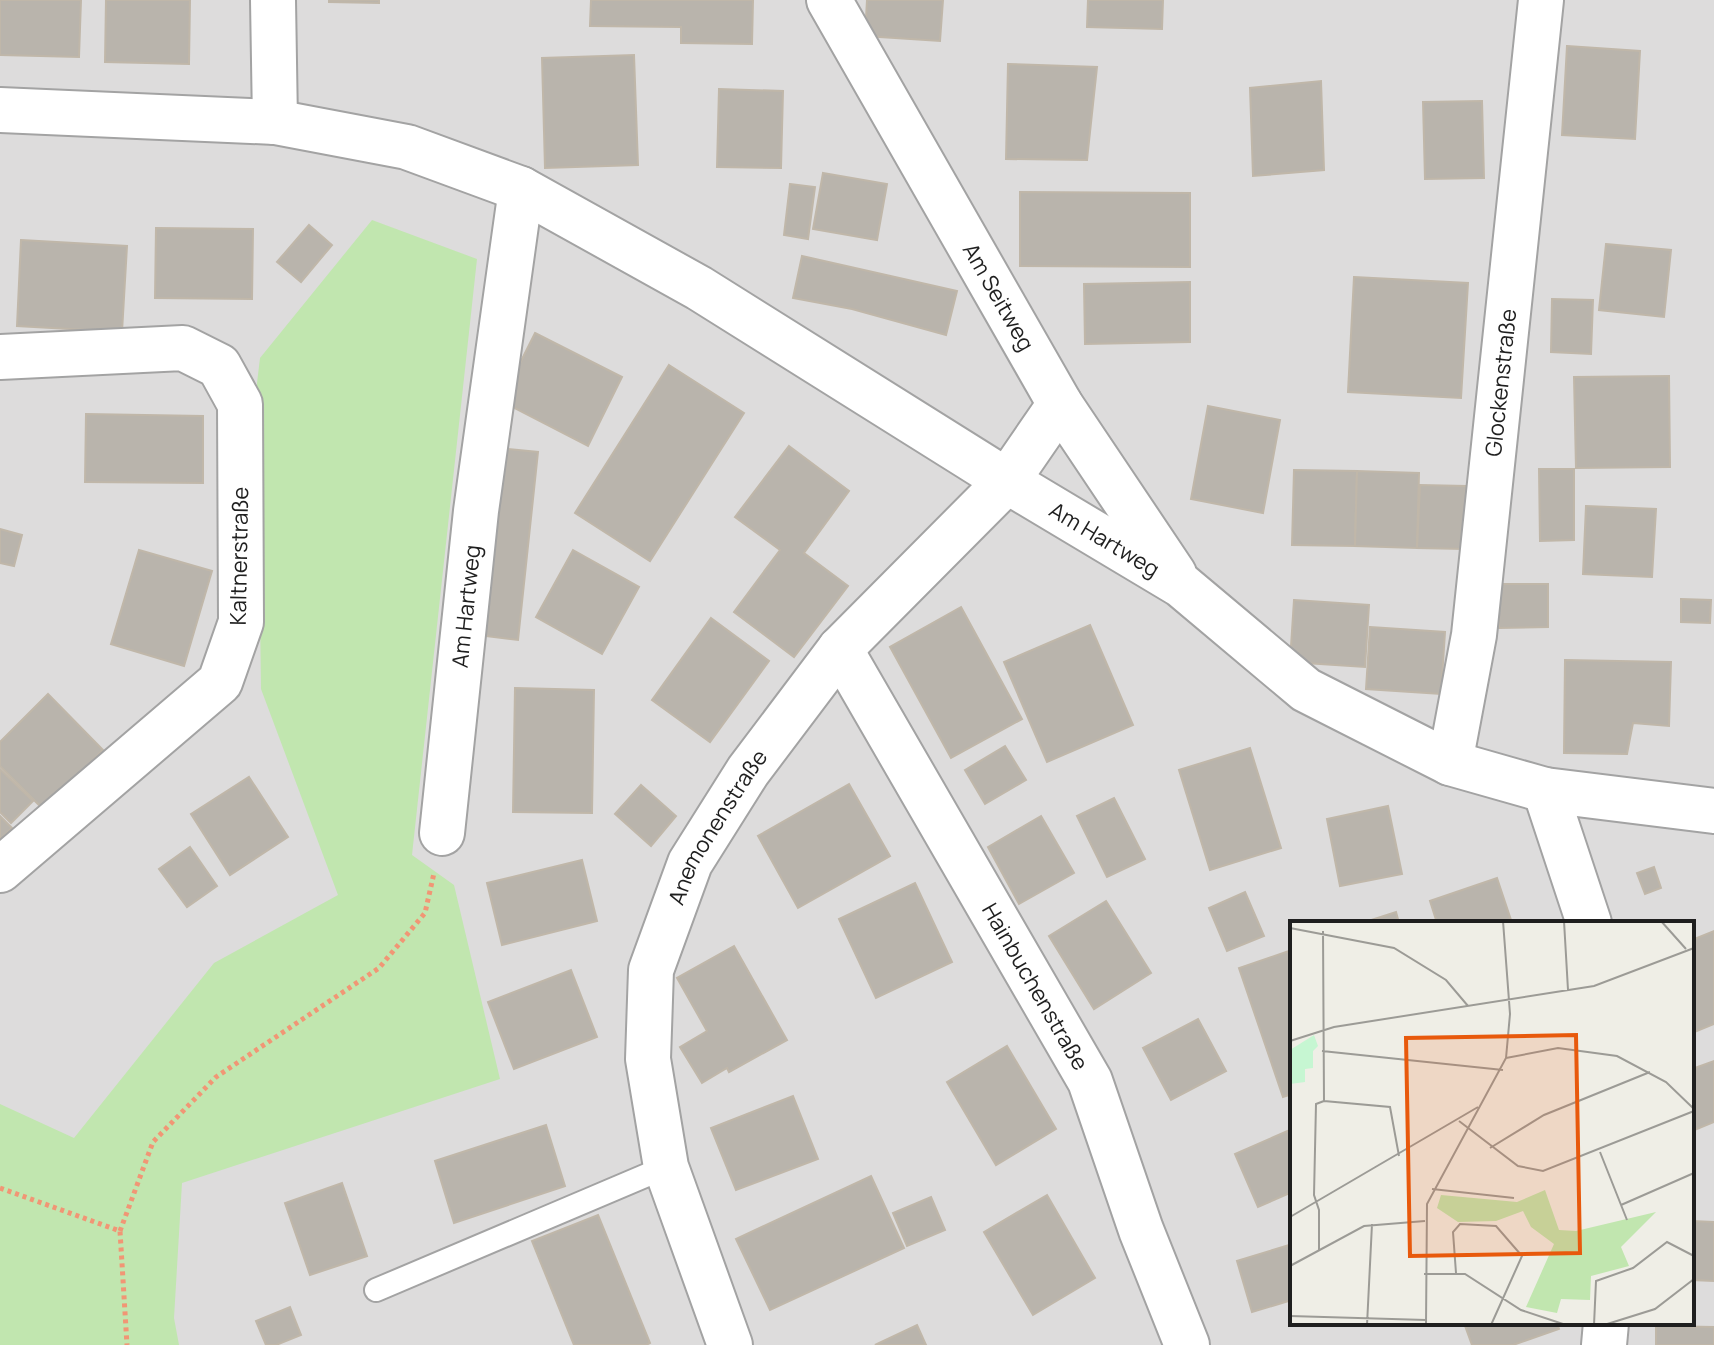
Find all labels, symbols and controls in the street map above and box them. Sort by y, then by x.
street label: Am Seitweg [956,237,1041,356]
street label: Glockenstraße [1478,307,1523,458]
street label: Kaltnerstraße [223,486,255,626]
street label: Am Hartweg [1044,495,1165,584]
street label: Am Hartweg [445,543,487,669]
street label: Anemonenstraße [661,743,774,909]
street label: Hainbuchenstraße [975,897,1096,1076]
inset map [1290,921,1694,1325]

